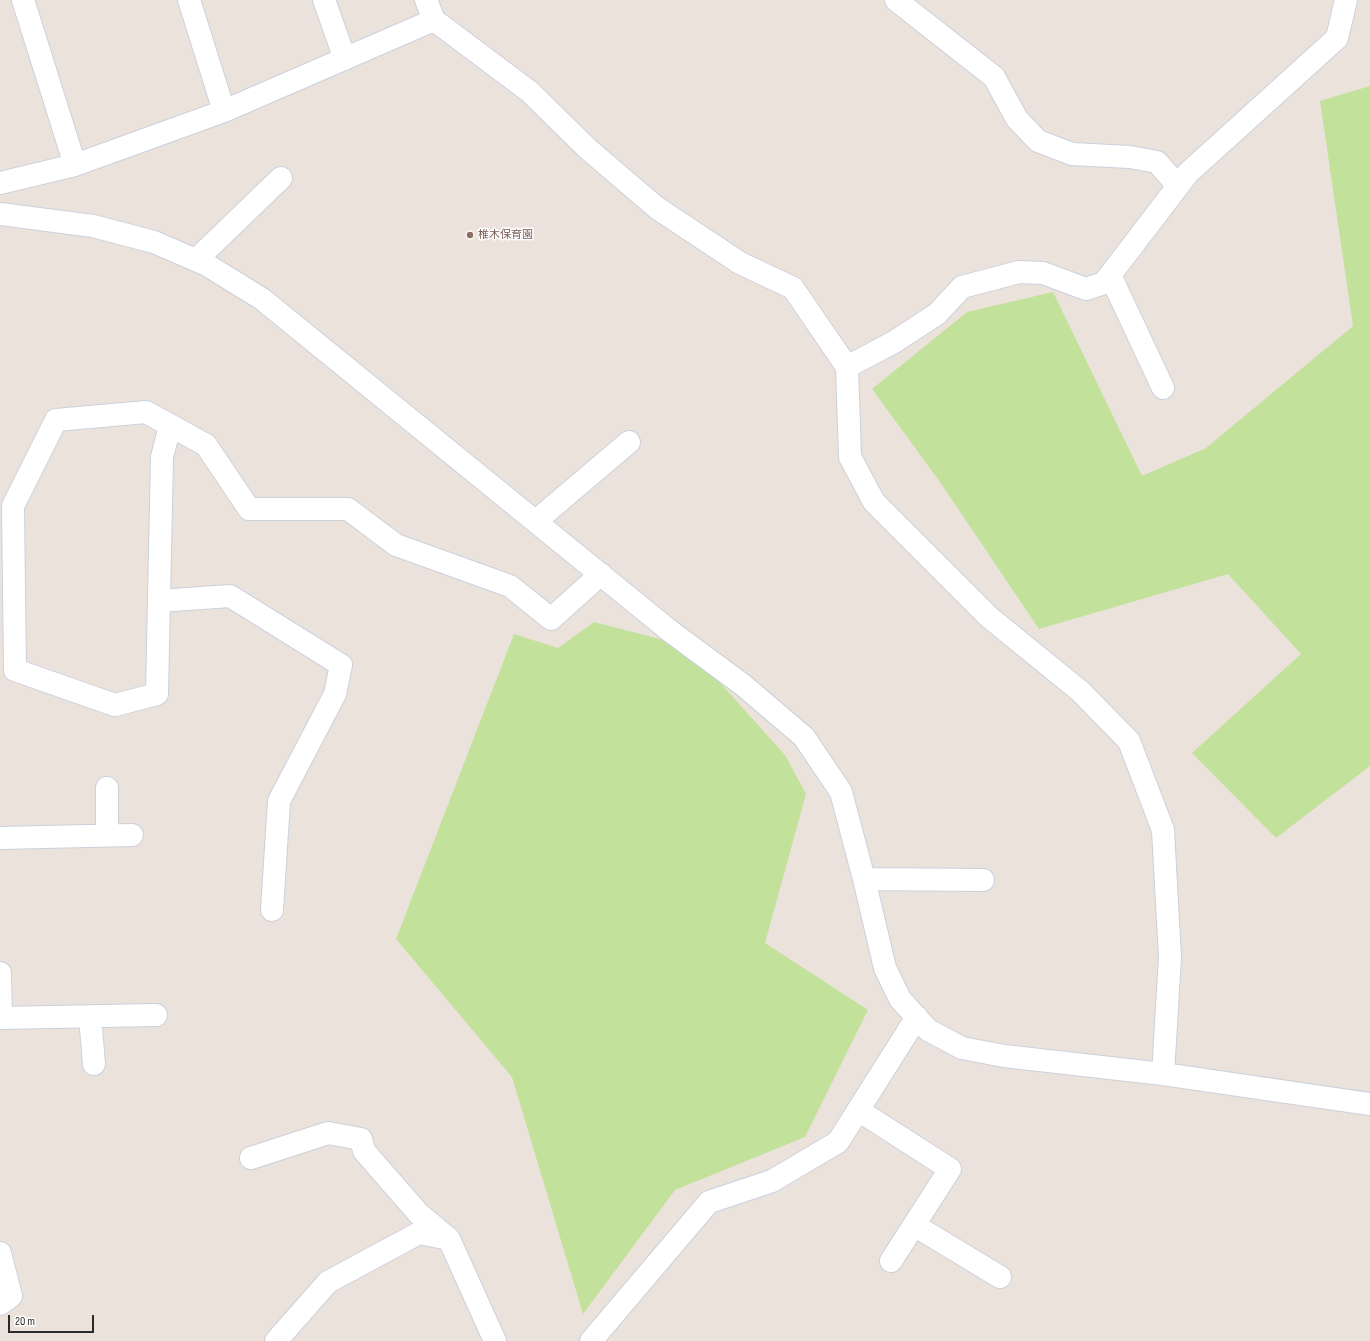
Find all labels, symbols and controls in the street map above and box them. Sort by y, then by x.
place label: 椎木保育園 [478,228,533,242]
marker: 椎木保育園 [465,230,475,240]
scale bar [10,1307,96,1333]
text: 20 m [15,1314,35,1329]

